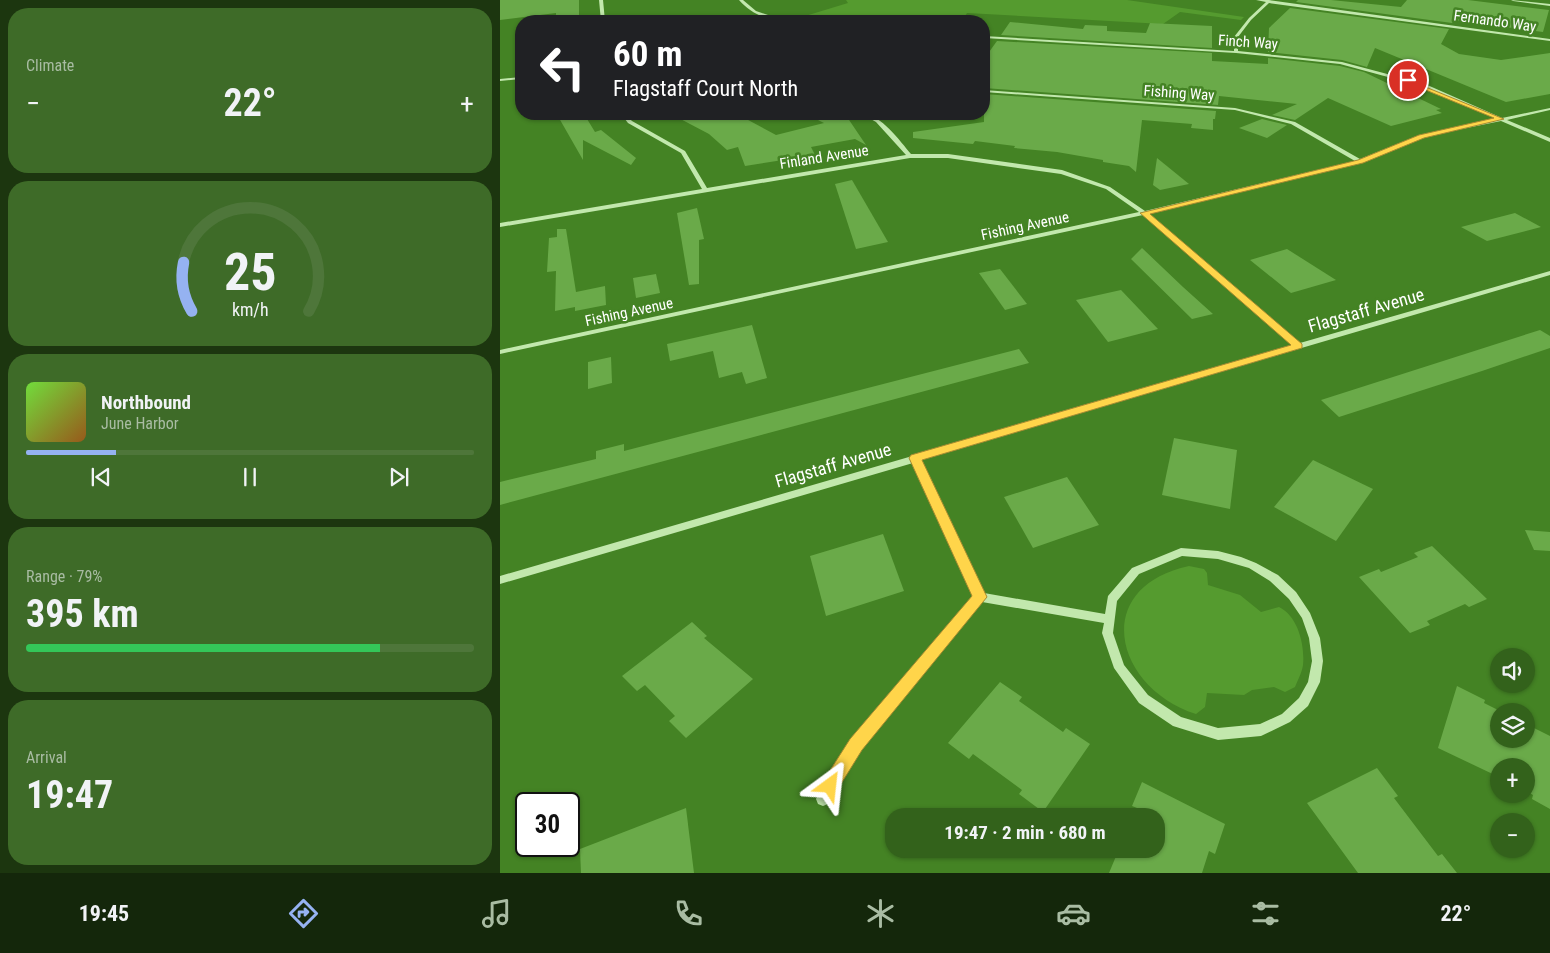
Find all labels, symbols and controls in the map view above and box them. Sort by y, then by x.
street label: Fernando Way [1452,6,1538,36]
street label: Finch Way [1217,31,1279,53]
text: 60 m [613,34,682,75]
icon: left [530,35,595,100]
text: Climate [26,56,74,75]
pin [1387,59,1429,101]
icon: arrive [1394,66,1422,94]
text: Flagstaff Court North [613,76,798,101]
text: 22° [223,81,277,125]
street label: Fishing Way [1143,82,1215,104]
text: − [26,87,40,120]
text: + [460,87,474,120]
street label: Finland Avenue [778,141,870,173]
street label: Fishing Avenue [979,208,1071,244]
text: 25 [224,242,276,303]
street label: Flagstaff Avenue [1306,283,1426,337]
street label: Fishing Avenue [583,294,675,330]
text: km/h [232,299,268,320]
text: Northbound [101,391,191,414]
text: June Harbor [101,414,179,433]
street label: Flagstaff Avenue [773,438,893,492]
icon: previous [87,463,115,491]
icon: pause [236,463,264,491]
icon: next [385,463,413,491]
text: Range · 79% [26,567,102,586]
text: 395 km [26,592,139,636]
map controls [1490,648,1535,858]
button: sound [1490,648,1535,693]
button: layers [1490,703,1535,748]
text: Arrival [26,748,67,767]
button: + [1490,758,1535,803]
position arrow [803,759,855,811]
text: 19:47 [26,773,113,817]
speed limit sign: 30 [515,792,580,857]
button: − [1490,813,1535,858]
text: 19:47 · 2 min · 680 m [944,821,1106,844]
icon: directions [286,896,321,931]
icon: music [479,896,514,931]
icon: phone [671,896,706,931]
icon: climate [863,896,898,931]
icon: car [1056,896,1091,931]
icon: filters [1248,896,1283,931]
text: 19:45 [79,901,129,926]
text: 22° [1440,901,1471,926]

